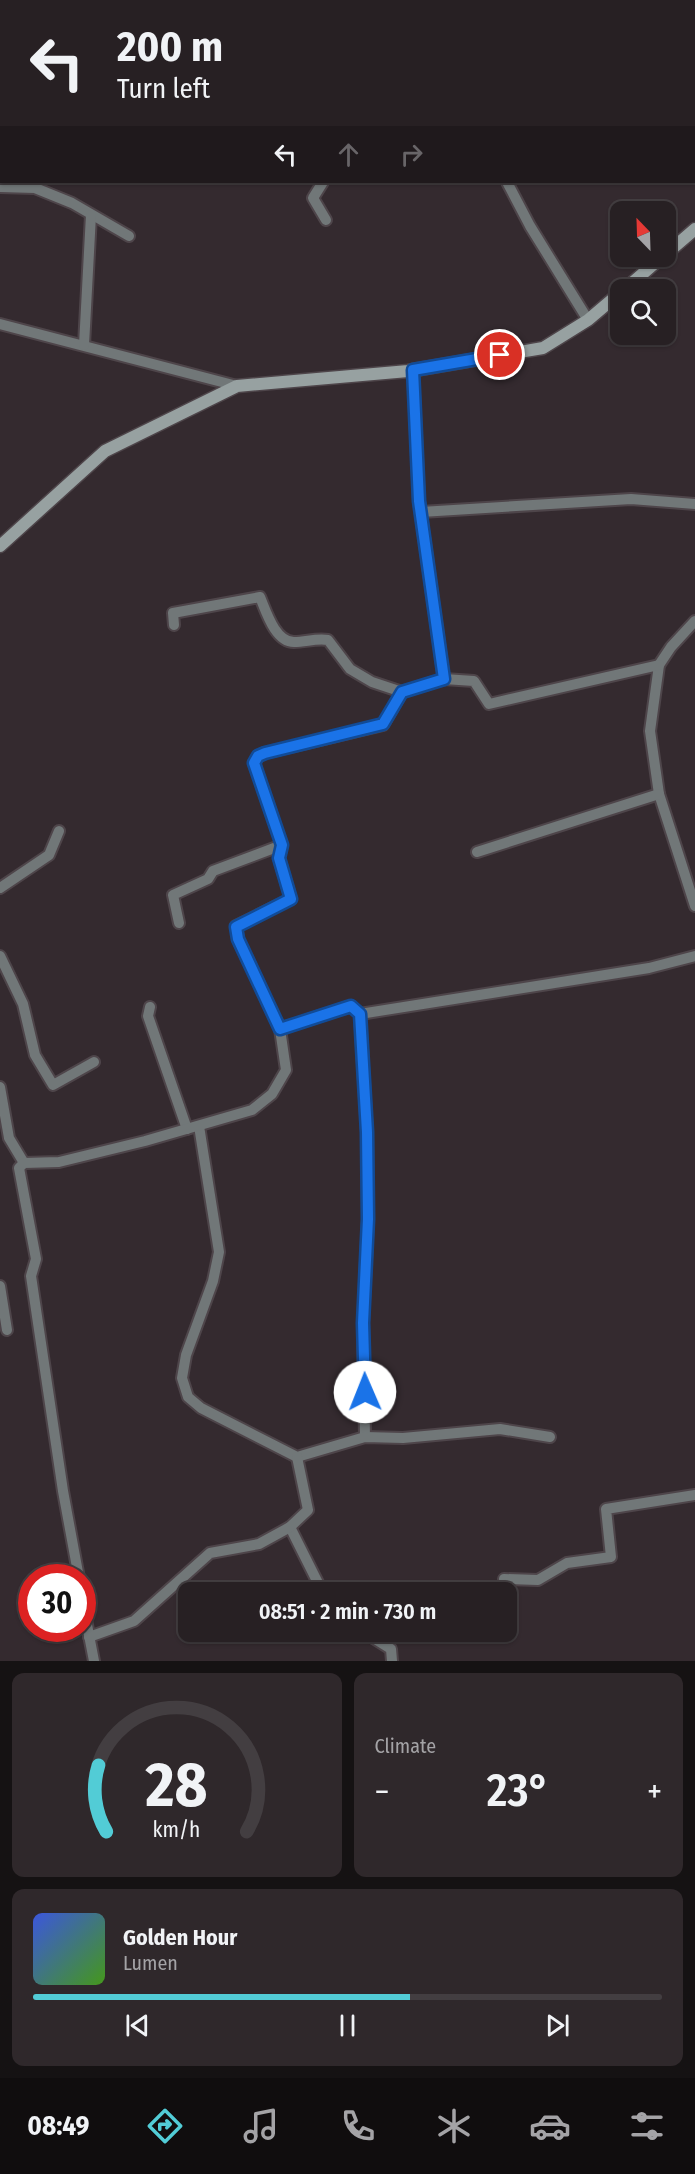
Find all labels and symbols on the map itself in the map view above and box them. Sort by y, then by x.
north arrow [610,201,676,267]
pin [474,329,525,380]
position arrow [333,1360,397,1424]
speed limit sign: 30 [18,1564,96,1642]

